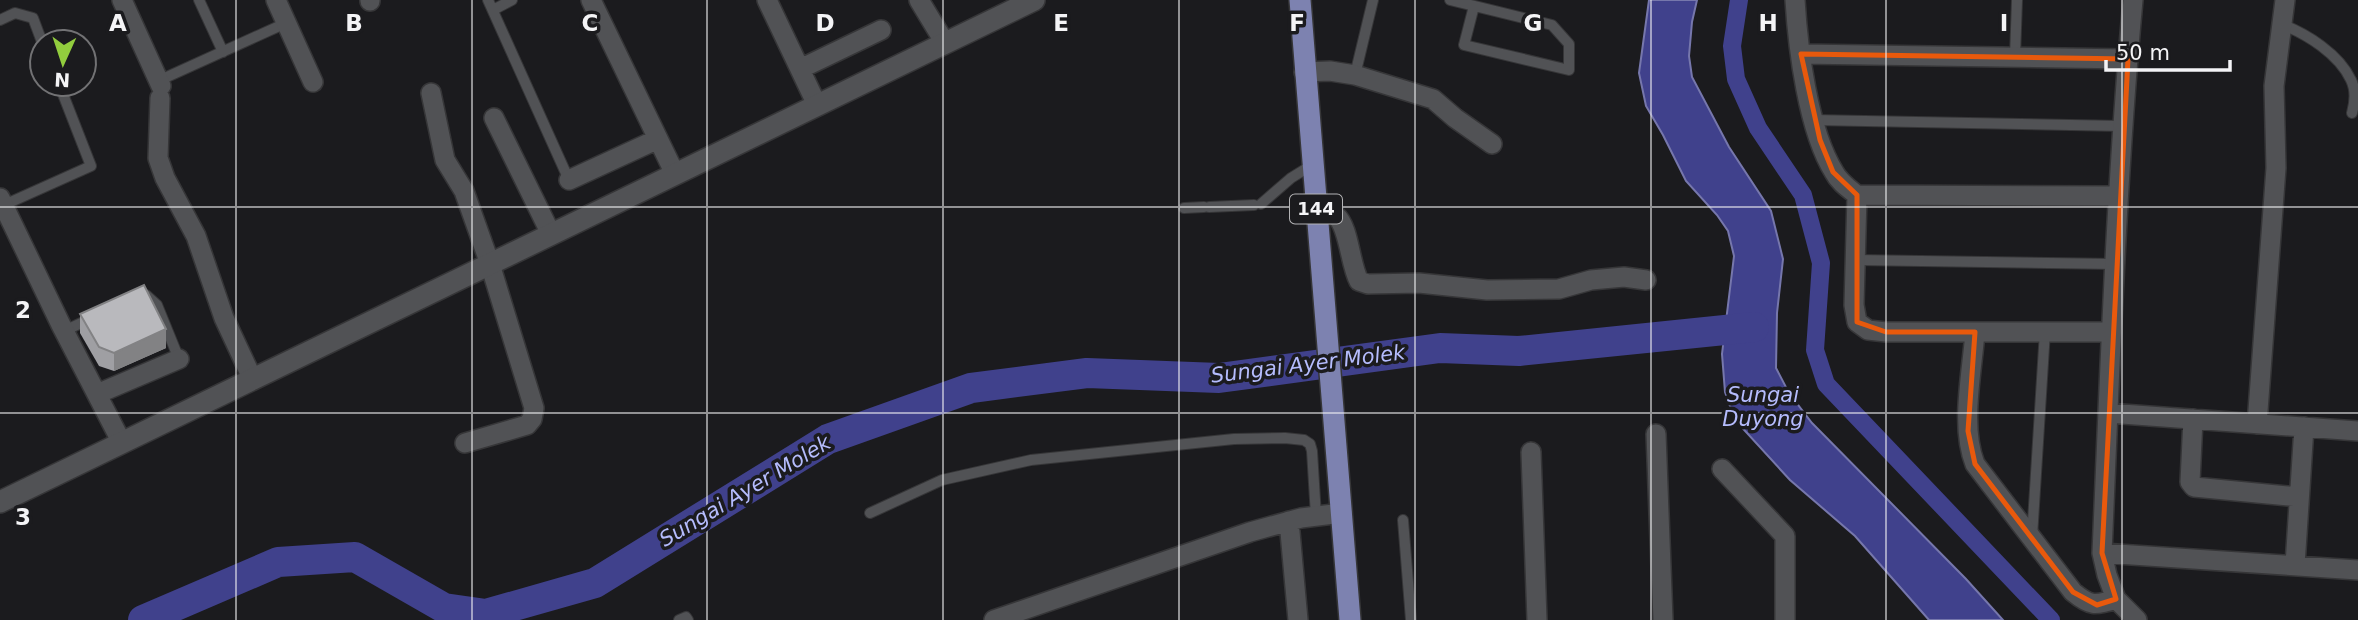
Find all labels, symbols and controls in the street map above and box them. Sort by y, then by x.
text: A [109,10,127,36]
text: B [345,10,363,36]
text: C [582,10,598,36]
text: D [815,10,835,36]
text: E [1053,10,1069,36]
text: F [1289,10,1305,36]
text: G [1524,10,1542,36]
text: H [1758,10,1778,36]
text: I [2000,10,2008,36]
north arrow [28,28,98,98]
scale bar [2106,28,2230,72]
text: 50 m [2116,41,2170,65]
text: N [54,69,71,91]
road number: 144 [1290,194,1342,224]
text: 2 [15,297,31,323]
water label: Sungai Ayer Molek [1209,340,1407,388]
water label: Sungai Duyong [1722,383,1804,431]
water label: Sungai Ayer Molek [655,430,836,552]
text: 3 [15,504,31,530]

